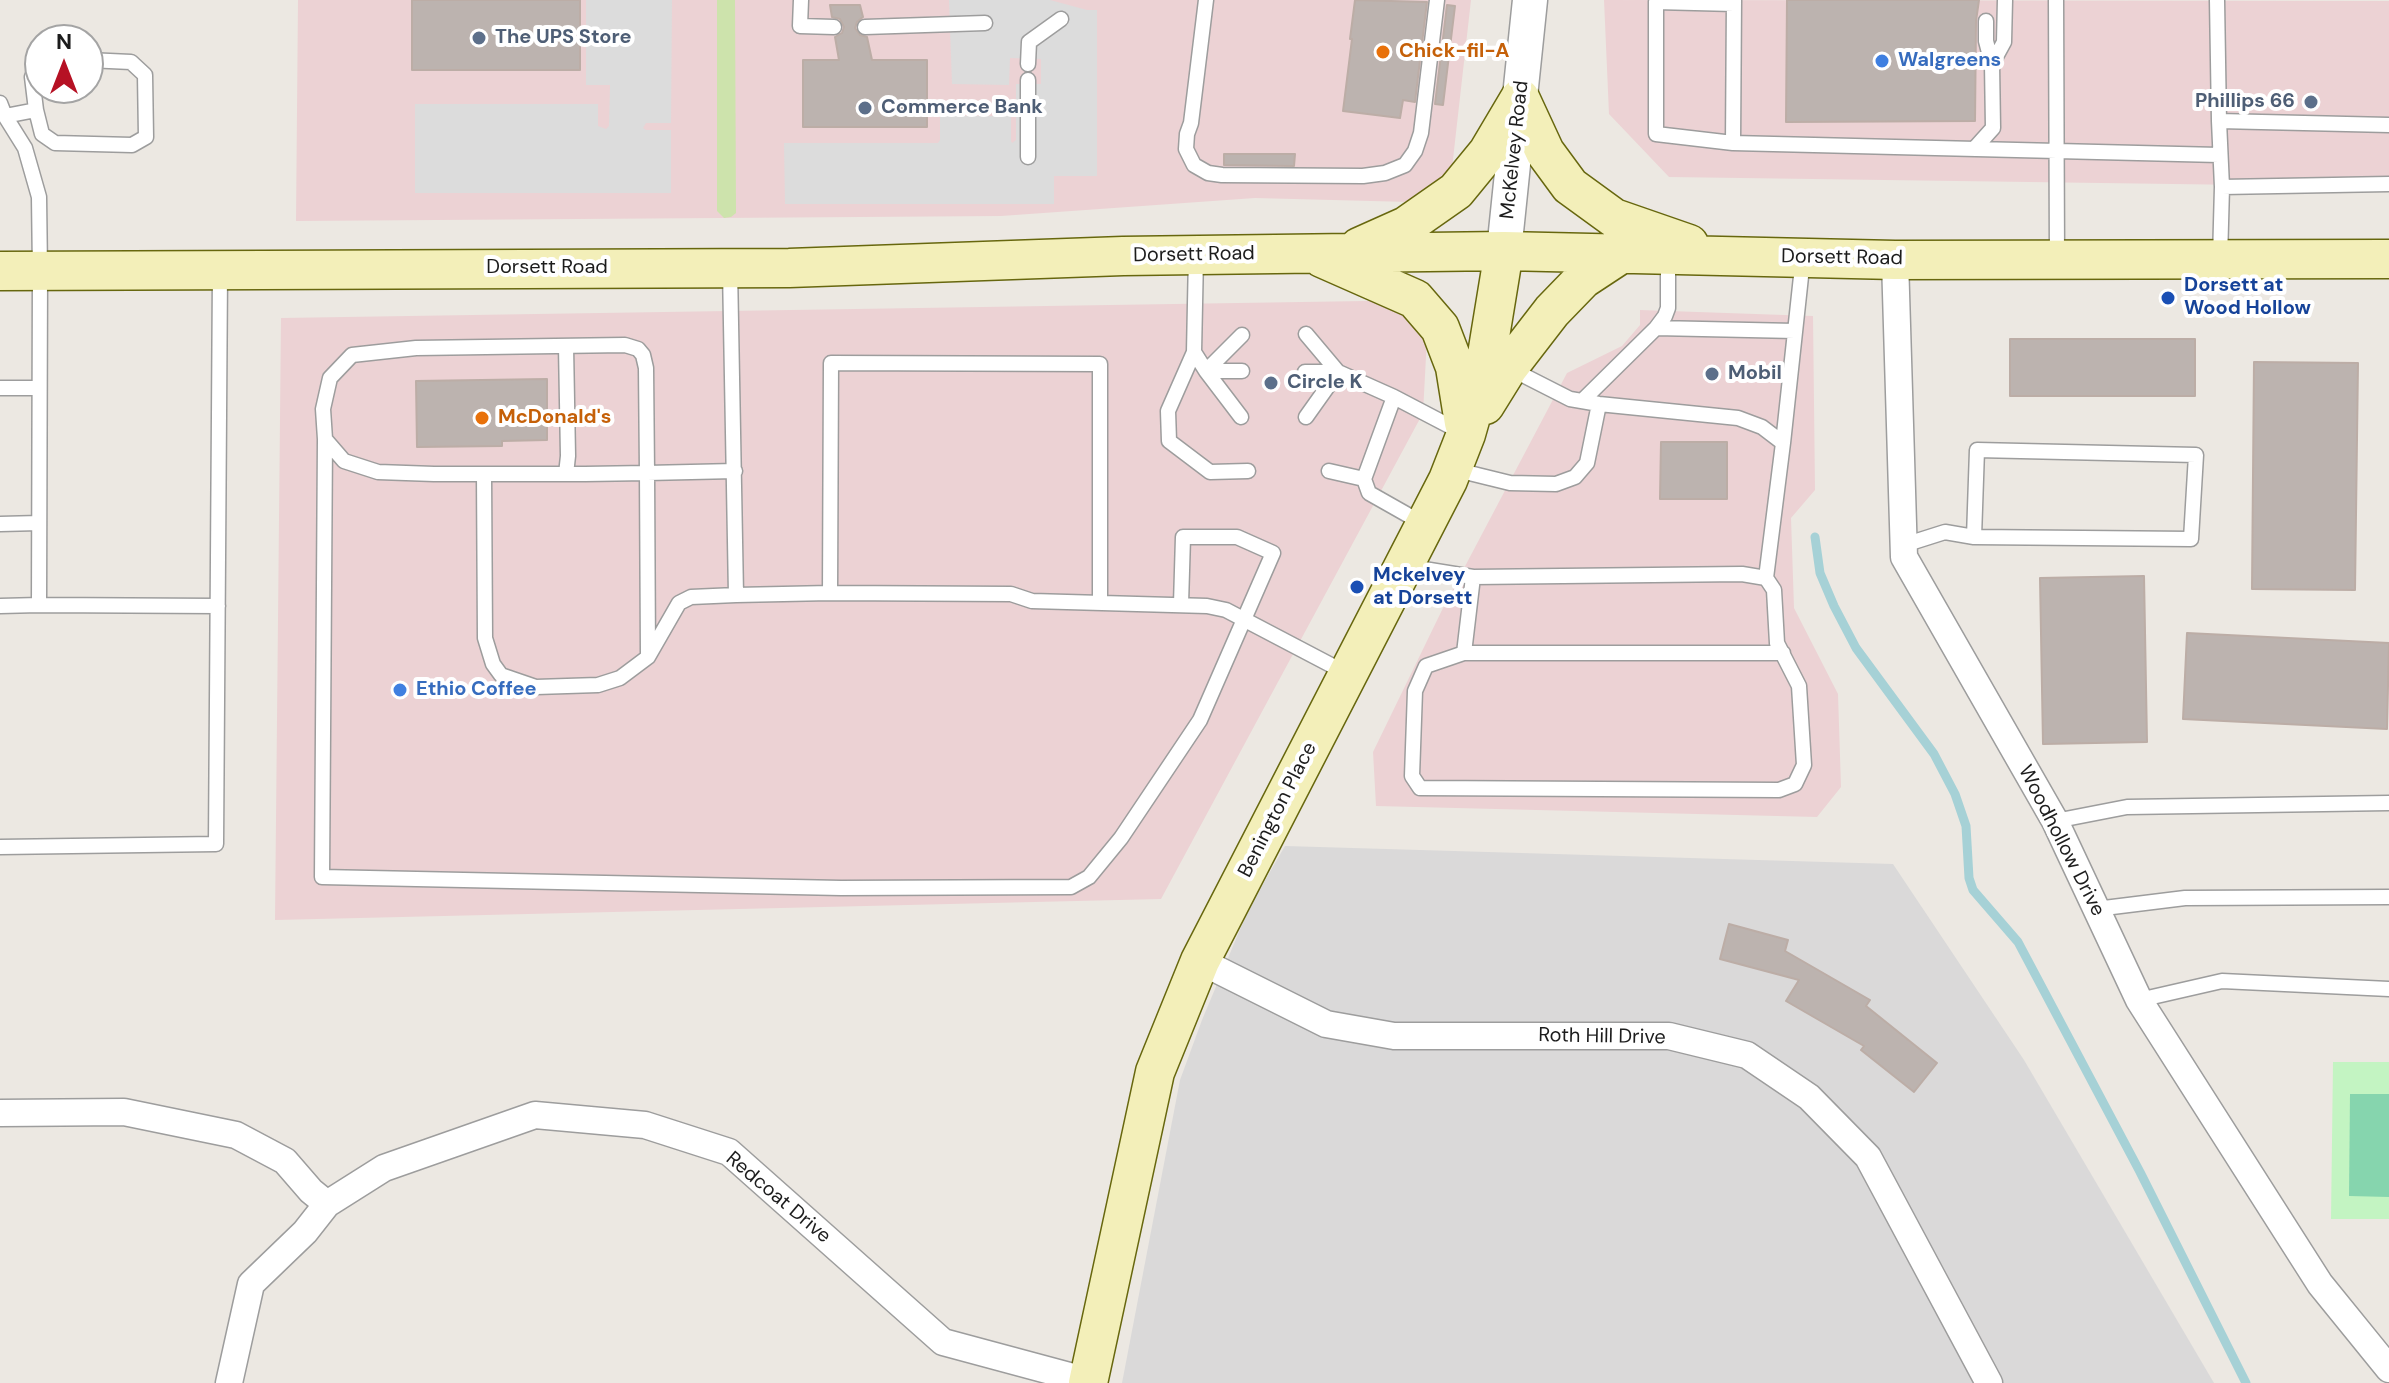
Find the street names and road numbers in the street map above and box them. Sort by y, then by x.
street label: McKelvey Road [1496,80,1534,220]
street label: Dorsett Road [1133,242,1255,268]
street label: Dorsett Road [1781,245,1903,271]
street label: Dorsett Road [486,256,608,280]
street label: Benington Place [1234,738,1322,882]
street label: Woodhollow Drive [2013,761,2109,921]
street label: Roth Hill Drive [1538,1024,1666,1050]
street label: Redcoat Drive [721,1147,835,1249]

